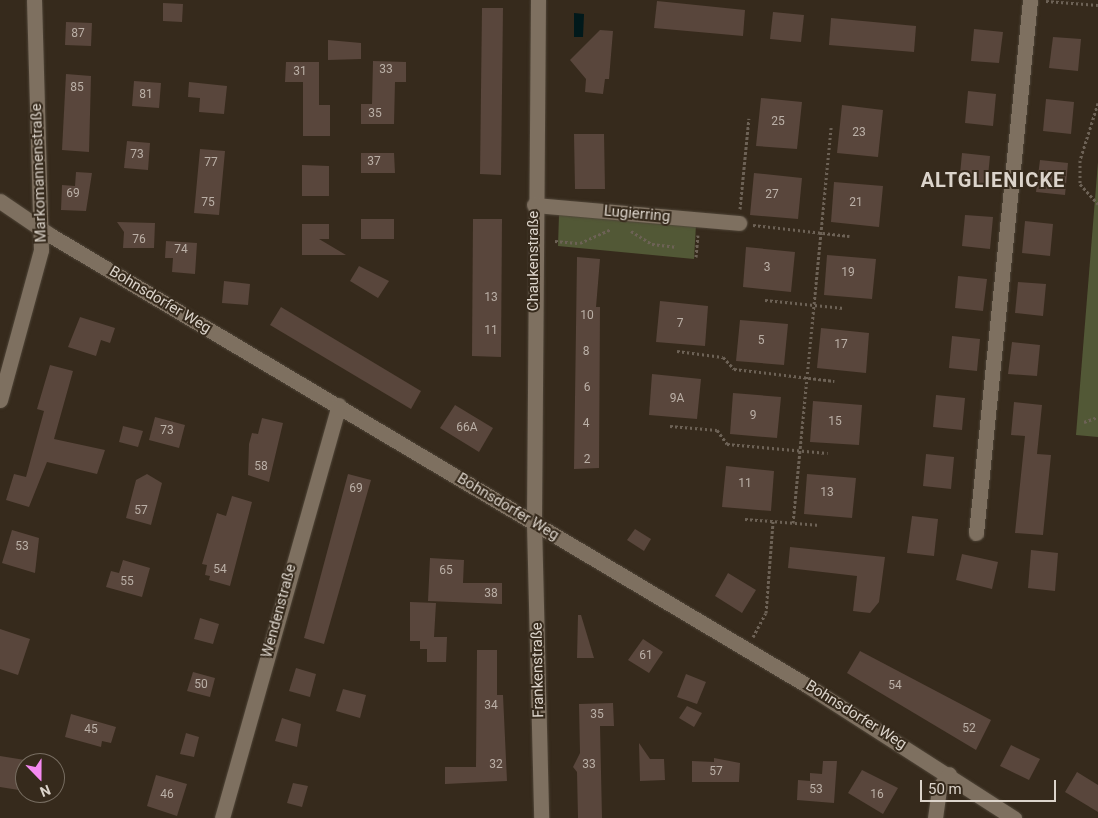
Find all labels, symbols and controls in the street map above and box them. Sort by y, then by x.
house number: 87 [71,27,85,41]
house number: 33 [379,63,393,77]
house number: 31 [293,65,307,79]
house number: 85 [70,81,84,95]
house number: 81 [139,88,153,102]
street label: Markomannenstraße [28,103,50,243]
house number: 35 [368,107,382,121]
house number: 25 [771,115,785,129]
house number: 23 [852,126,866,140]
house number: 73 [130,148,144,162]
house number: 37 [367,155,381,169]
house number: 77 [204,156,218,170]
district label: ALTGLIENICKE [919,168,1067,192]
house number: 69 [66,187,80,201]
house number: 27 [765,188,779,202]
house number: 75 [201,196,215,210]
house number: 21 [849,196,863,210]
street label: Lugierring [603,202,671,226]
street label: Chaukenstraße [525,211,543,311]
house number: 76 [132,233,146,247]
house number: 74 [174,243,188,257]
house number: 3 [764,261,770,275]
street label: Bohnsdorfer Weg [106,263,214,337]
house number: 19 [841,266,855,280]
house number: 13 [484,291,498,305]
house number: 10 [580,309,594,323]
house number: 7 [677,317,683,331]
house number: 11 [484,324,498,338]
house number: 5 [758,334,764,348]
house number: 17 [834,338,848,352]
house number: 8 [583,345,589,359]
house number: 6 [584,381,590,395]
house number: 9A [670,392,684,406]
house number: 9 [750,409,756,423]
house number: 15 [828,415,842,429]
house number: 4 [583,417,589,431]
house number: 66A [456,421,478,435]
house number: 73 [160,424,174,438]
house number: 2 [584,453,590,467]
house number: 58 [254,460,268,474]
street label: Bohnsdorfer Weg [454,470,562,544]
house number: 11 [738,477,752,491]
house number: 69 [349,482,363,496]
house number: 13 [820,486,834,500]
house number: 57 [134,504,148,518]
house number: 53 [15,540,29,554]
street label: Wendenstraße [258,562,300,660]
house number: 54 [213,563,227,577]
house number: 65 [439,564,453,578]
house number: 55 [120,575,134,589]
house number: 38 [484,587,498,601]
street label: Frankenstraße [528,622,548,718]
house number: 61 [639,649,653,663]
street label: Bohnsdorfer Weg [802,677,910,753]
house number: 50 [194,678,208,692]
house number: 54 [888,679,902,693]
house number: 34 [484,699,498,713]
house number: 35 [590,708,604,722]
house number: 52 [962,722,976,736]
house number: 45 [84,723,98,737]
north arrow [15,753,65,803]
house number: 32 [489,758,503,772]
house number: 33 [582,758,596,772]
house number: 57 [709,765,723,779]
scale bar [923,770,1059,802]
text: 50 m [928,780,962,798]
text: N [38,782,53,800]
house number: 53 [809,783,823,797]
house number: 46 [160,788,174,802]
house number: 16 [870,788,884,802]

